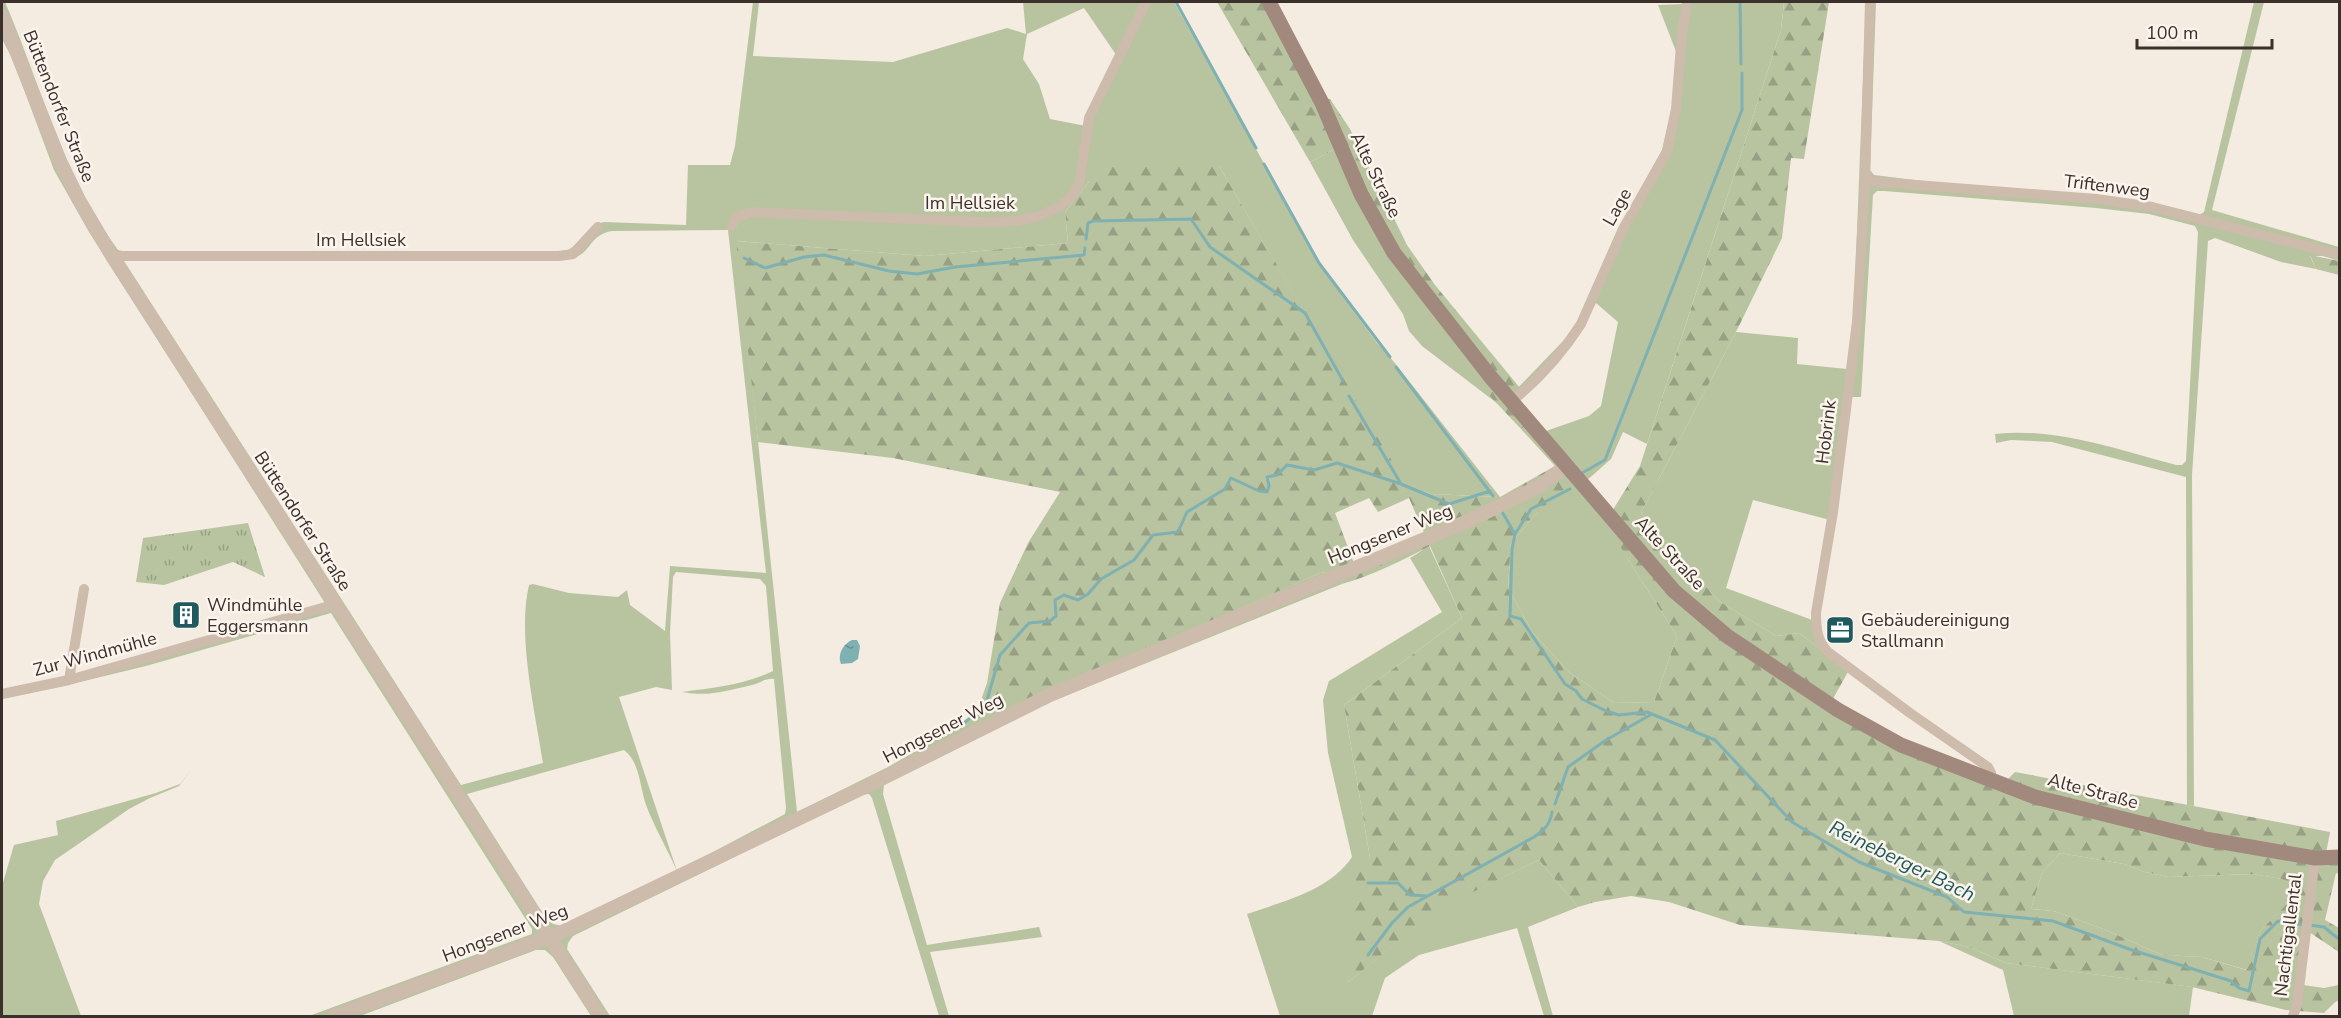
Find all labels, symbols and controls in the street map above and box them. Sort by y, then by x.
scale bar [2137,12,2272,50]
text: 100 m [2146,21,2198,45]
street label: Büttendorfer Straße [18,26,100,186]
street label: Alte Straße [1345,128,1407,222]
street label: Triftenweg [2063,169,2151,203]
street label: Lage [1597,184,1637,230]
street label: Im Hellsiek [925,191,1016,215]
street label: Im Hellsiek [316,228,407,252]
street label: Hobrink [1810,398,1842,465]
street label: Büttendorfer Straße [249,447,357,595]
street label: Hongsener Weg [1324,498,1456,570]
street label: Alte Straße [1630,511,1710,595]
place label: Windmühle Eggersmann [207,593,309,638]
building icon: Windmühle Eggersmann [170,599,202,631]
place label: Gebäudereinigung Stallmann [1861,608,2010,653]
office icon: Gebäudereinigung Stallmann [1824,614,1856,646]
street label: Zur Windmühle [31,626,159,682]
street label: Hongsener Weg [879,687,1007,769]
street label: Alte Straße [2045,767,2141,815]
water label: Reineberger Bach [1825,814,1979,908]
street label: Nachtigallental [2269,872,2308,998]
street label: Hongsener Weg [439,898,571,968]

